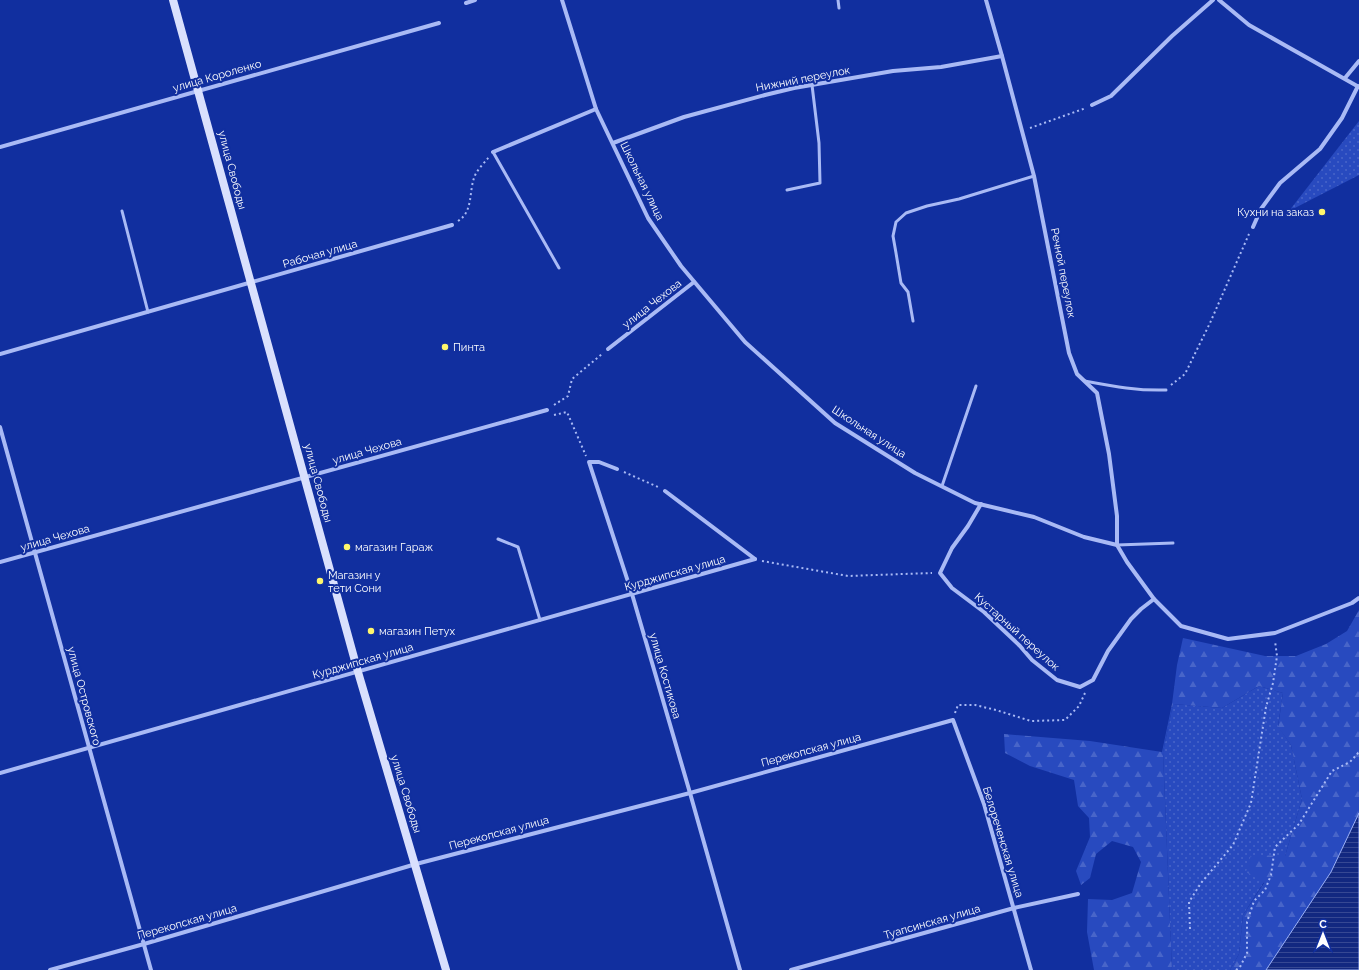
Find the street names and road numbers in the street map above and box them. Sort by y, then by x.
street label: улица Короленко [171,57,263,95]
street label: Нижний переулок [755,63,852,95]
street label: улица Свободы [215,129,249,211]
street label: Школьная улица [617,140,667,222]
street label: Речной переулок [1048,227,1078,319]
street label: Рабочая улица [281,237,359,271]
street label: улица Чехова [620,277,684,331]
street label: Школьная улица [829,403,909,461]
street label: улица Чехова [331,435,403,467]
street label: улица Свободы [301,442,335,524]
street label: улица Чехова [19,522,91,554]
street label: Курджипская улица [623,552,727,594]
street label: Кустарный переулок [972,590,1062,674]
street label: улица Костикова [647,632,683,720]
street label: Курджипская улица [311,640,415,682]
street label: улица Островского [65,645,104,747]
street label: Перекопская улица [760,730,862,770]
street label: улица Свободы [388,753,424,835]
street label: Белореченская улица [980,785,1026,899]
street label: Перекопская улица [448,813,550,853]
street label: Перекопская улица [136,902,238,942]
street label: Туапсинская улица [882,902,982,942]

